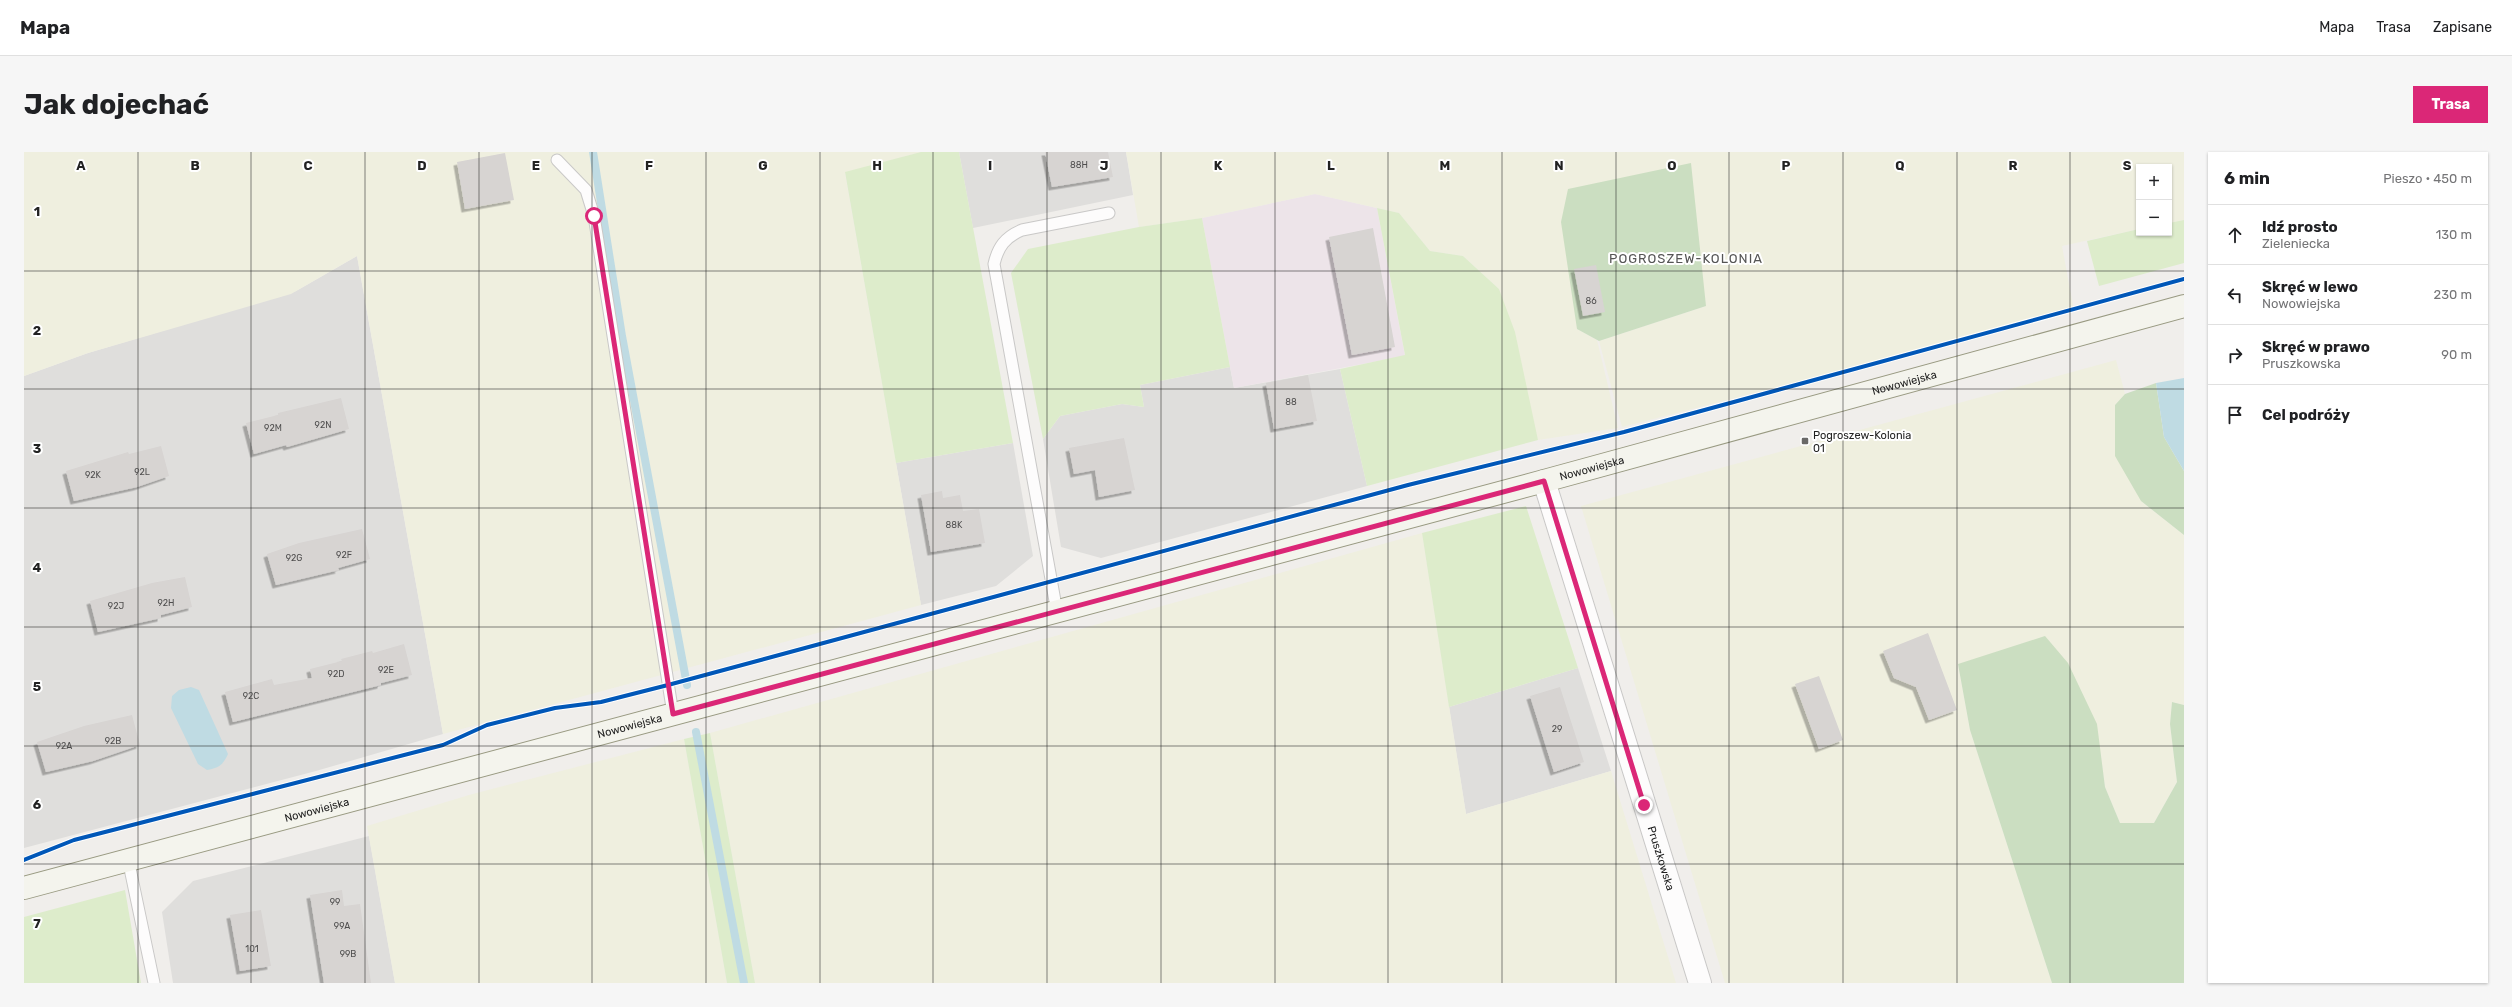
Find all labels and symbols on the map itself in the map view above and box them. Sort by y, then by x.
text: A [76,158,86,173]
text: B [190,158,200,173]
text: C [303,158,313,173]
text: D [417,158,427,173]
text: E [532,158,540,173]
text: F [645,158,653,173]
text: G [758,158,768,173]
text: H [872,158,882,173]
text: I [988,158,992,173]
text: J [1100,158,1108,173]
text: K [1214,158,1223,173]
text: L [1327,158,1335,173]
text: M [1440,158,1450,173]
text: N [1554,158,1564,173]
text: O [1667,158,1677,173]
text: P [1782,158,1791,173]
text: Q [1895,158,1905,173]
text: R [2009,158,2018,173]
text: S [2123,158,2132,173]
house number: 88H [1070,160,1088,170]
text: 1 [34,204,40,219]
route start [585,207,603,225]
district label: POGROSZEW-KOLONIA [1609,251,1763,266]
house number: 86 [1585,296,1597,306]
text: 2 [33,323,41,338]
street label: Nowowiejska [1870,367,1938,398]
house number: 88 [1285,397,1297,407]
house number: 92N [315,420,331,430]
house number: 92M [264,423,282,433]
place label: Pogroszew-Kolonia 01 [1813,429,1911,455]
marker: Pogroszew-Kolonia 01 [1800,436,1810,446]
text: 3 [33,441,42,456]
street label: Nowowiejska [1558,453,1625,483]
house number: 92L [134,467,150,477]
house number: 92K [85,470,102,480]
house number: 88K [946,520,963,530]
house number: 92F [336,550,352,560]
house number: 92G [286,553,302,563]
text: 4 [33,560,42,575]
house number: 92H [157,598,175,608]
house number: 92J [108,601,124,611]
house number: 92E [378,665,394,675]
house number: 92D [328,669,344,679]
text: 5 [33,679,41,694]
house number: 92C [243,691,259,701]
street label: Nowowiejska [596,711,663,741]
house number: 29 [1552,724,1562,734]
house number: 92B [105,736,121,746]
house number: 92A [56,741,72,751]
street label: Nowowiejska [283,795,350,824]
route end [1635,796,1653,814]
text: 6 [33,797,42,812]
street label: Pruszkowska [1645,824,1677,892]
house number: 99 [330,897,340,907]
text: 7 [33,916,41,931]
house number: 99A [334,921,350,931]
house number: 101 [245,944,259,954]
house number: 99B [340,949,356,959]

